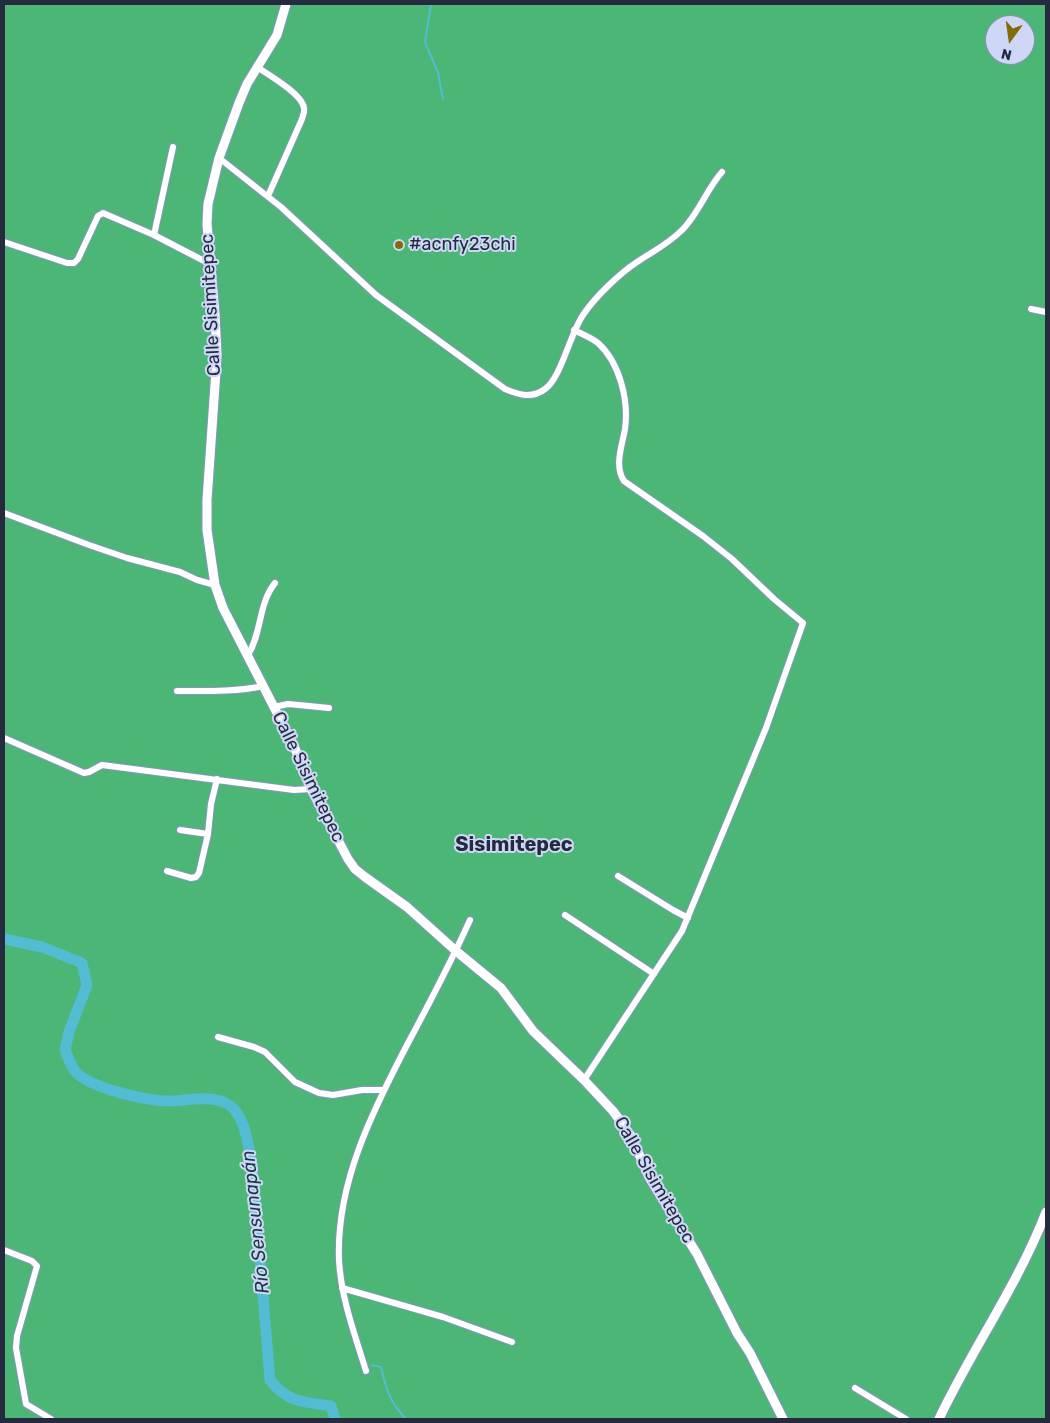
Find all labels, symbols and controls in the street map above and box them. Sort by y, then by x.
north arrow [985,15,1035,65]
text: N [1000,45,1013,64]
street label: Calle Sisimitepec [196,233,226,377]
place label: #acnfy23chi [409,234,516,256]
marker: #acnfy23chi [393,239,405,251]
street label: Calle Sisimitepec [267,708,349,846]
district label: Sisimitepec [455,833,573,857]
street label: Calle Sisimitepec [609,1113,699,1247]
water label: Río Sensunapán [237,1149,275,1295]

